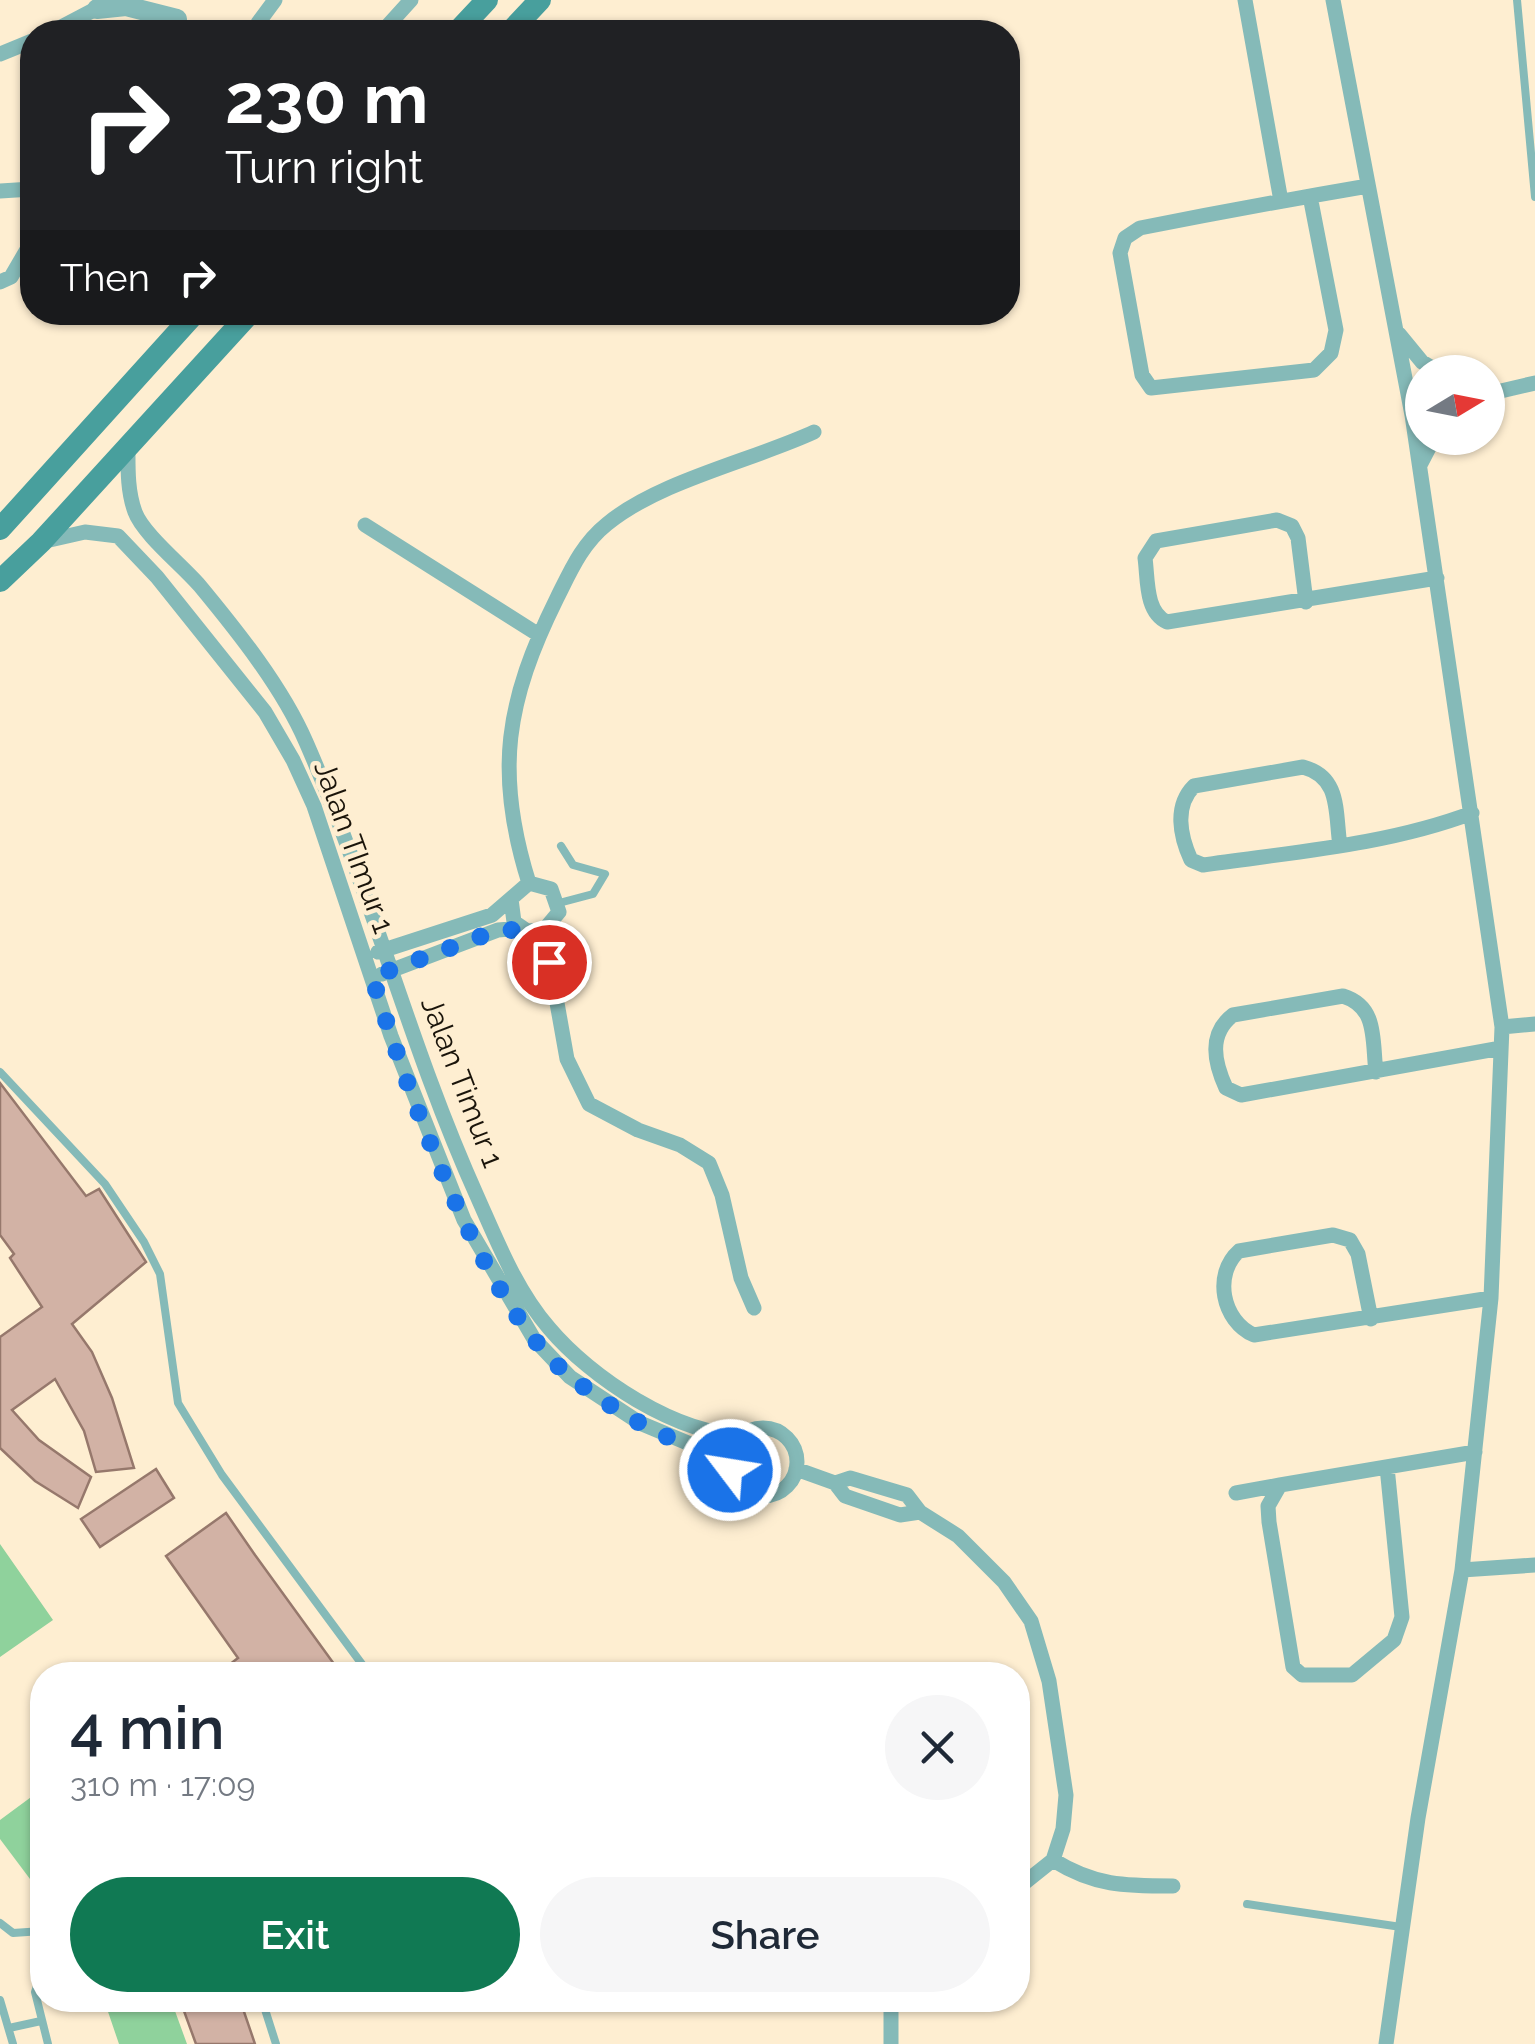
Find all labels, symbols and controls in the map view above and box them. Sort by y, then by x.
text: 230 m [225,57,429,139]
icon: right [60,60,190,190]
text: Turn right [225,141,423,194]
icon: right [170,250,225,305]
text: Then [60,255,150,300]
north arrow [1405,355,1505,455]
map controls [1405,355,1505,455]
street label: Jalan TImur 1 [307,756,402,938]
pin [507,920,592,1005]
icon: arrive [522,935,577,990]
street label: Jalan Timur 1 [414,992,511,1172]
position arrow [678,1418,782,1522]
text: 4 min [70,1693,225,1763]
button: close [885,1695,990,1800]
text: 310 m · 17:09 [70,1766,255,1803]
button: Exit [70,1877,520,1992]
button: Share [540,1877,990,1992]

